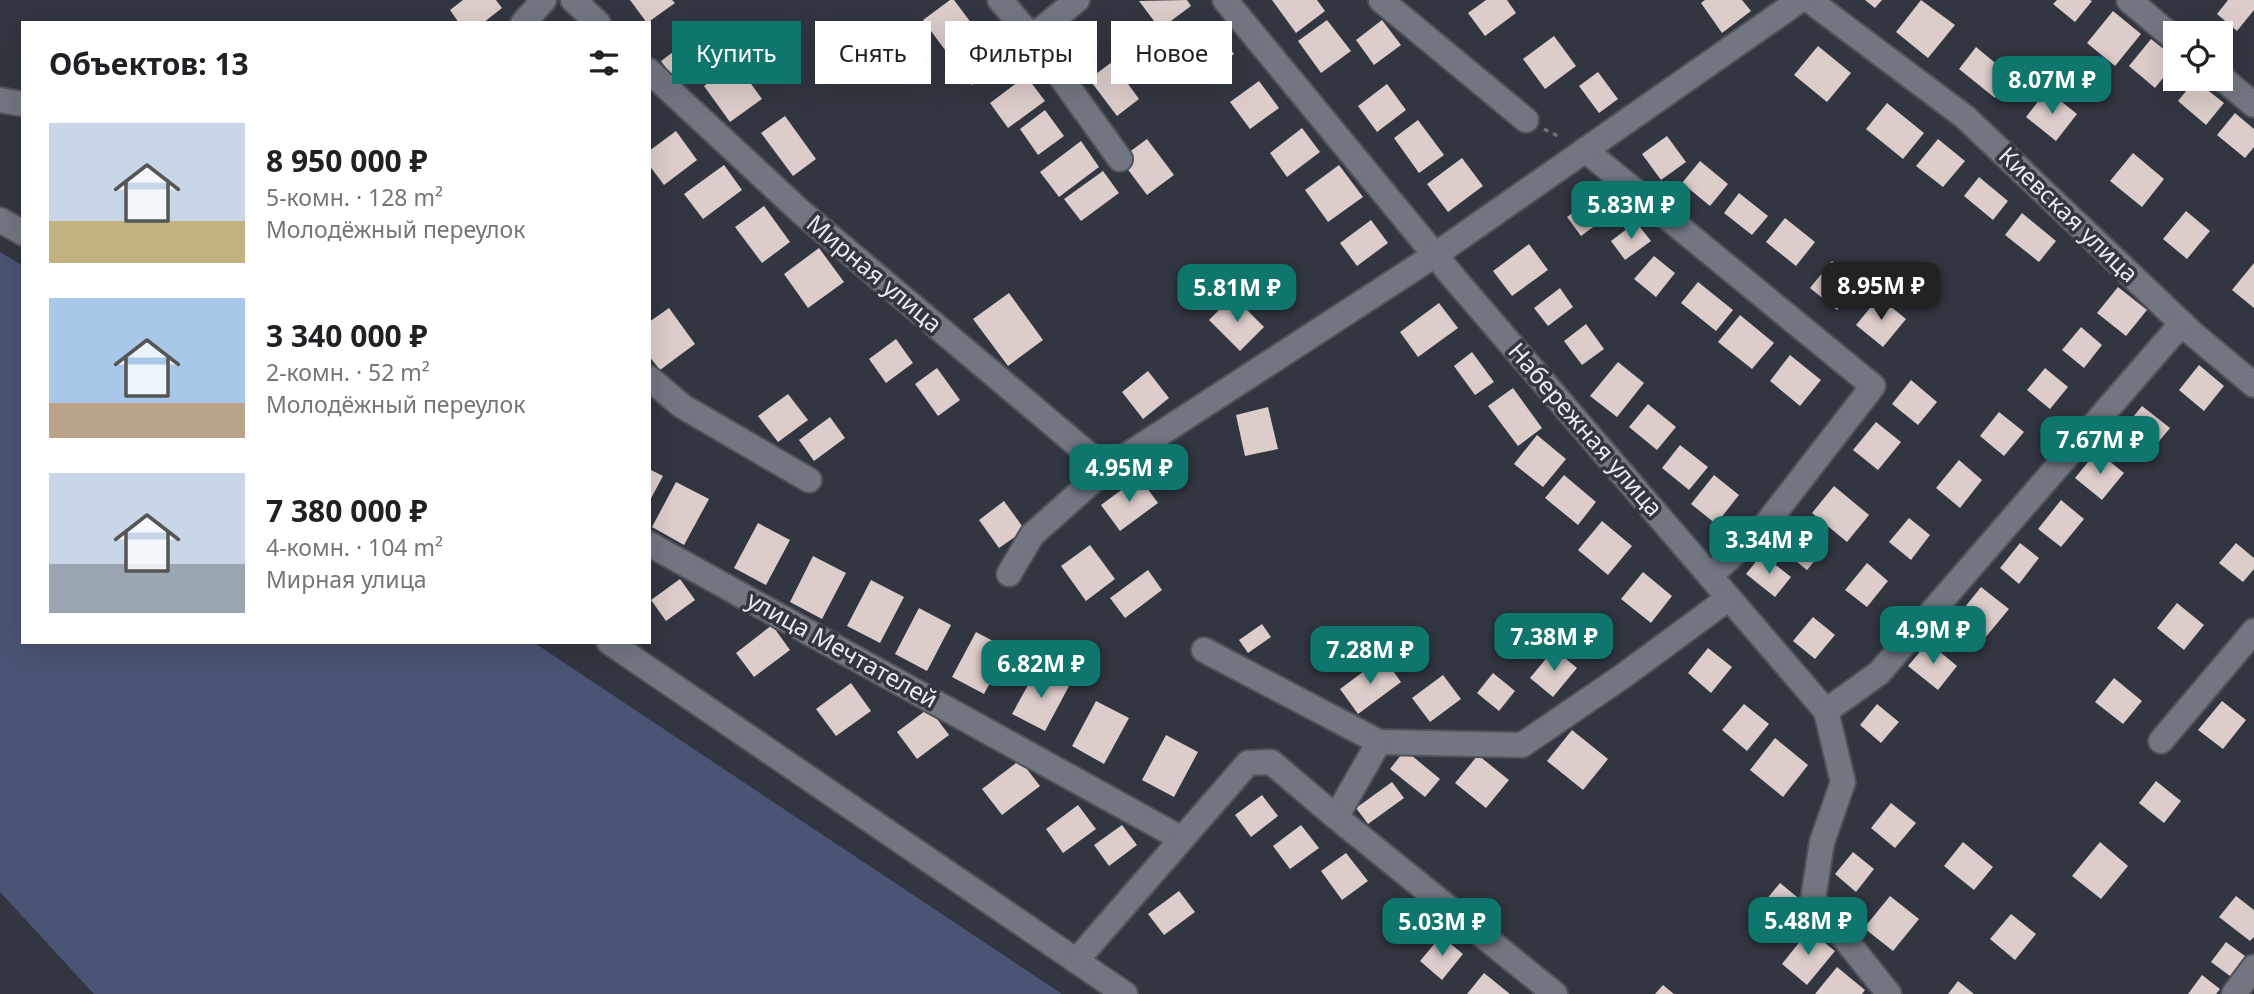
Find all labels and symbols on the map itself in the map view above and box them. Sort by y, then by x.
pin: 8.07M ₽ [1987,57,2117,116]
street label: Киевская улица [1992,139,2146,289]
pin: 5.83M ₽ [1566,182,1696,241]
street label: Мирная улица [800,206,950,339]
pin: 8.95M ₽ [1816,262,1946,322]
pin: 5.81M ₽ [1172,264,1302,324]
street label: Набережная улица [1501,335,1671,523]
pin: 7.67M ₽ [2035,416,2165,476]
pin: 4.95M ₽ [1064,444,1194,504]
pin: 3.34M ₽ [1704,516,1834,576]
street label: улица Мечтателей [741,582,944,715]
pin: 4.9M ₽ [1876,606,1990,666]
pin: 7.38M ₽ [1489,614,1619,673]
pin: 7.28M ₽ [1305,626,1435,686]
pin: 6.82M ₽ [976,640,1106,700]
pin: 5.03M ₽ [1377,898,1507,958]
pin: 5.48M ₽ [1743,898,1873,957]

